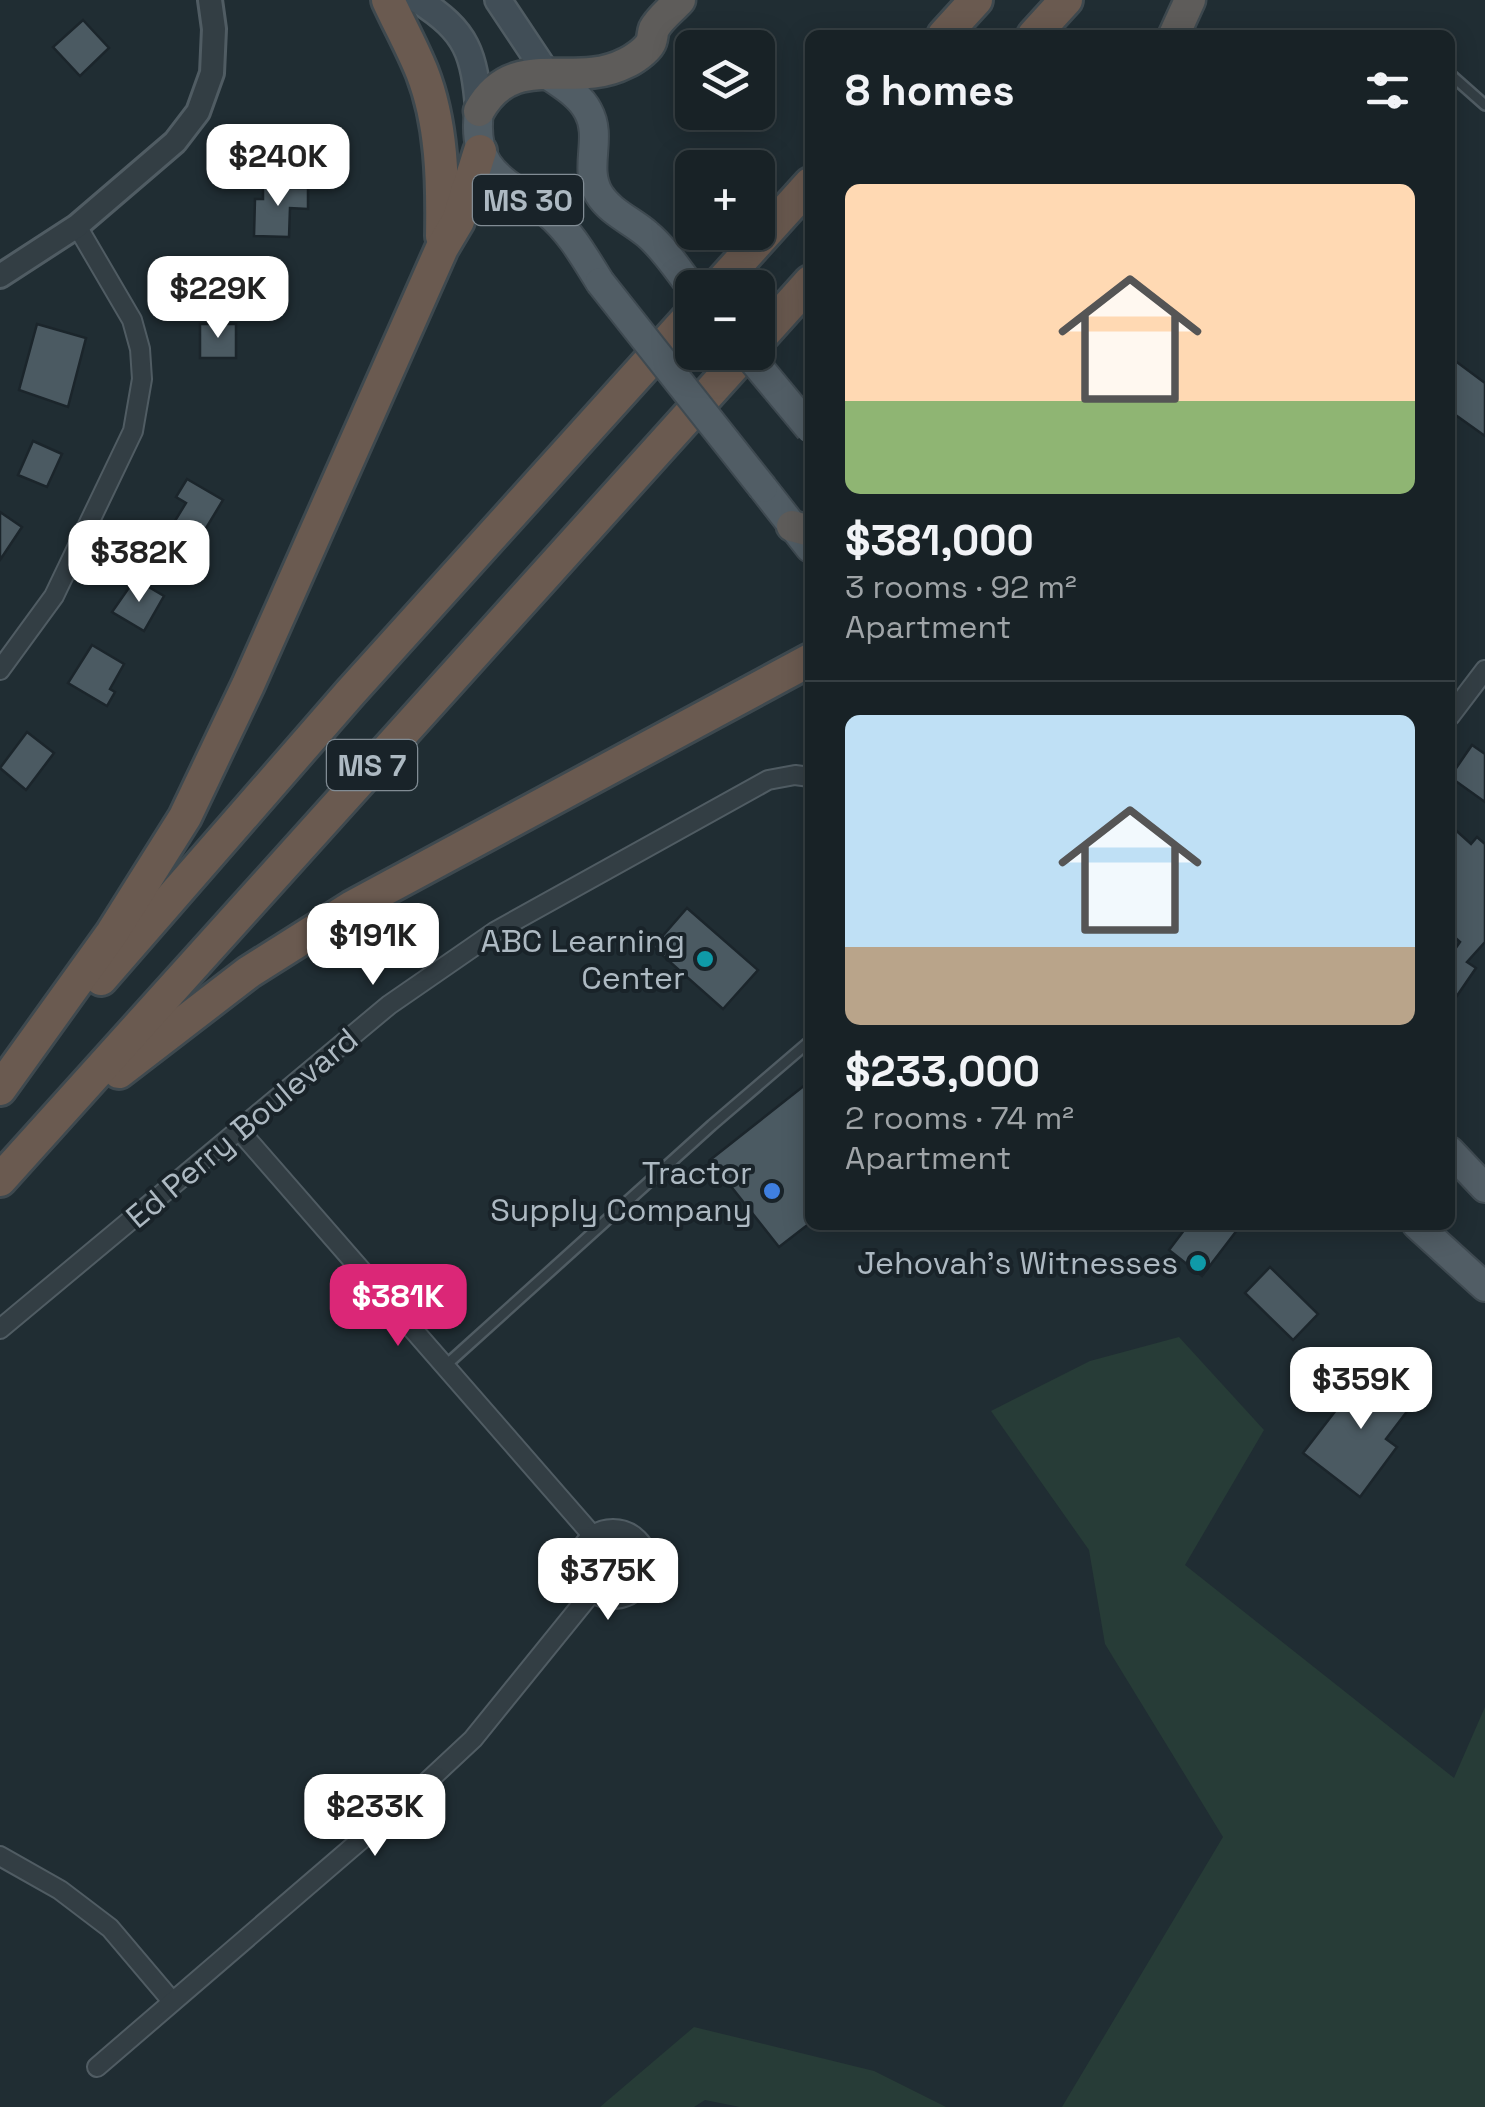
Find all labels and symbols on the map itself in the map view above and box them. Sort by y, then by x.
pin: $240K [208,124,348,209]
road number: MS 30 [473,175,583,225]
pin: $229K [148,256,288,341]
pin: $382K [69,520,209,605]
road number: MS 7 [327,740,417,790]
pin: $191K [303,903,443,988]
place label: ABC Learning Center [481,921,685,998]
marker: ABC Learning Center [694,948,716,970]
street label: Ed Perry Boulevard [118,1019,366,1237]
place label: Tractor Supply Company [490,1153,752,1230]
marker: Tractor Supply Company [761,1180,783,1202]
place label: Jehovah's Witnesses [857,1243,1178,1283]
marker: Jehovah's Witnesses [1187,1252,1209,1274]
pin: $381K [328,1264,468,1349]
pin: $359K [1291,1347,1431,1432]
pin: $375K [538,1538,678,1623]
pin: $233K [305,1774,445,1859]

